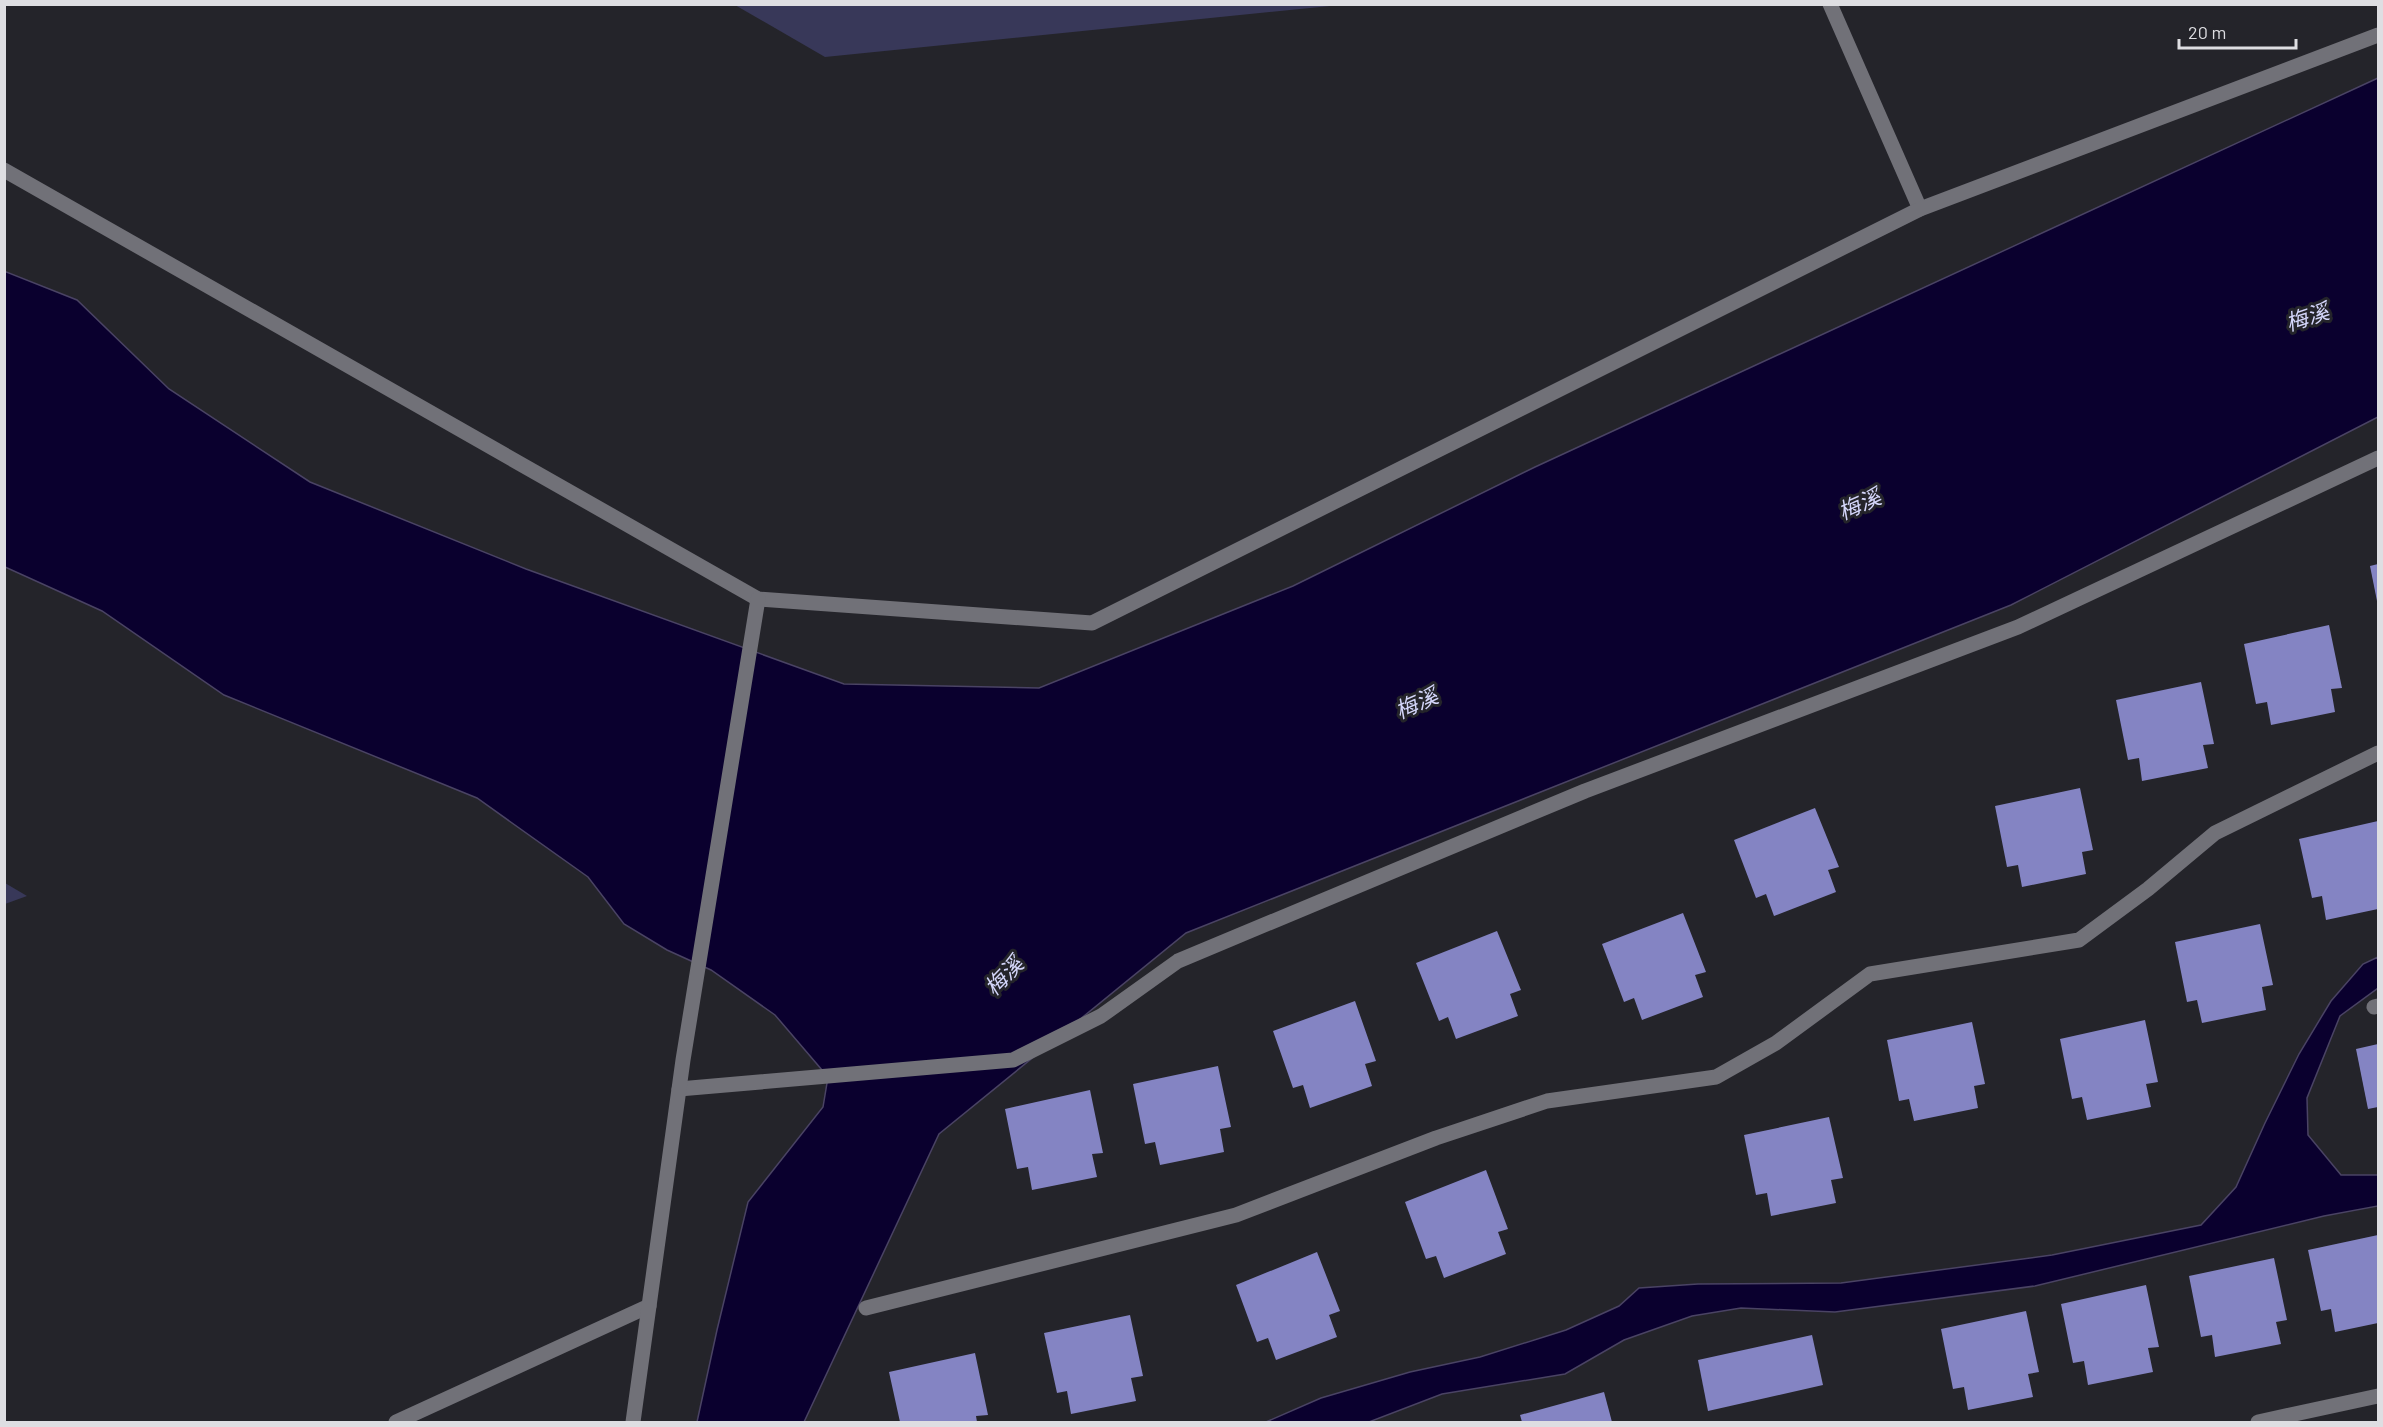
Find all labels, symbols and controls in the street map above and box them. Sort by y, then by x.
scale bar [2179,12,2296,50]
text: 20 m [2188,21,2226,43]
water label: 梅溪 [2282,296,2334,335]
water label: 梅溪 [1834,481,1886,524]
water label: 梅溪 [1391,680,1443,723]
water label: 梅溪 [978,949,1029,1000]

